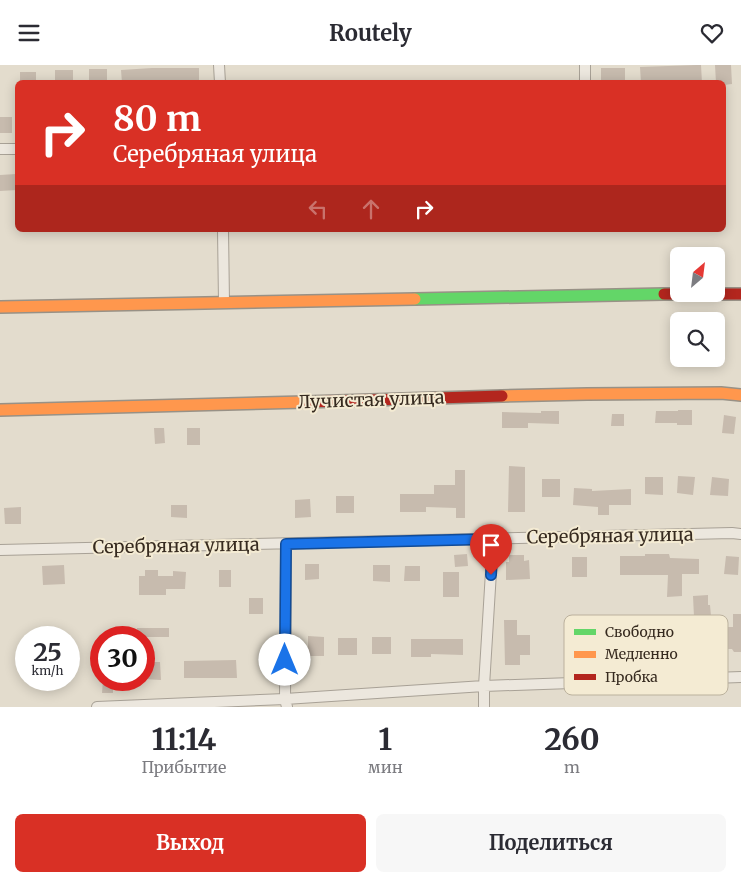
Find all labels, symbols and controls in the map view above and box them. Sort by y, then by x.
icon: menu [15,19,43,47]
text: Routely [329,19,412,47]
icon: heart [698,19,726,47]
text: 80 m [113,97,201,141]
icon: right [30,100,95,165]
text: Серебряная улица [113,140,317,168]
icon: left [304,195,332,223]
icon: ahead [357,195,385,223]
icon: right [410,195,438,223]
north arrow [670,247,725,303]
map controls [670,247,725,367]
button: search [670,312,725,367]
street label: Лучистая улица [297,385,445,414]
street label: Серебряная улица [526,523,694,548]
pin [470,524,512,575]
icon: arrive [477,531,505,559]
street label: Серебряная улица [92,533,260,558]
legend [564,615,728,695]
text: Свободно [605,623,674,641]
speed limit sign: 30 [90,626,155,691]
position arrow [258,633,310,685]
text: 25 [33,636,62,668]
text: Медленно [605,645,678,663]
text: km/h [32,663,63,678]
text: Пробка [605,668,658,686]
text: 11:14 [152,720,216,758]
text: 1 [378,720,392,758]
text: 260 [544,720,600,758]
text: Прибытие [141,757,226,777]
text: мин [368,757,403,777]
text: m [564,757,580,777]
button: Выход [15,814,366,872]
button: Поделиться [376,814,726,872]

